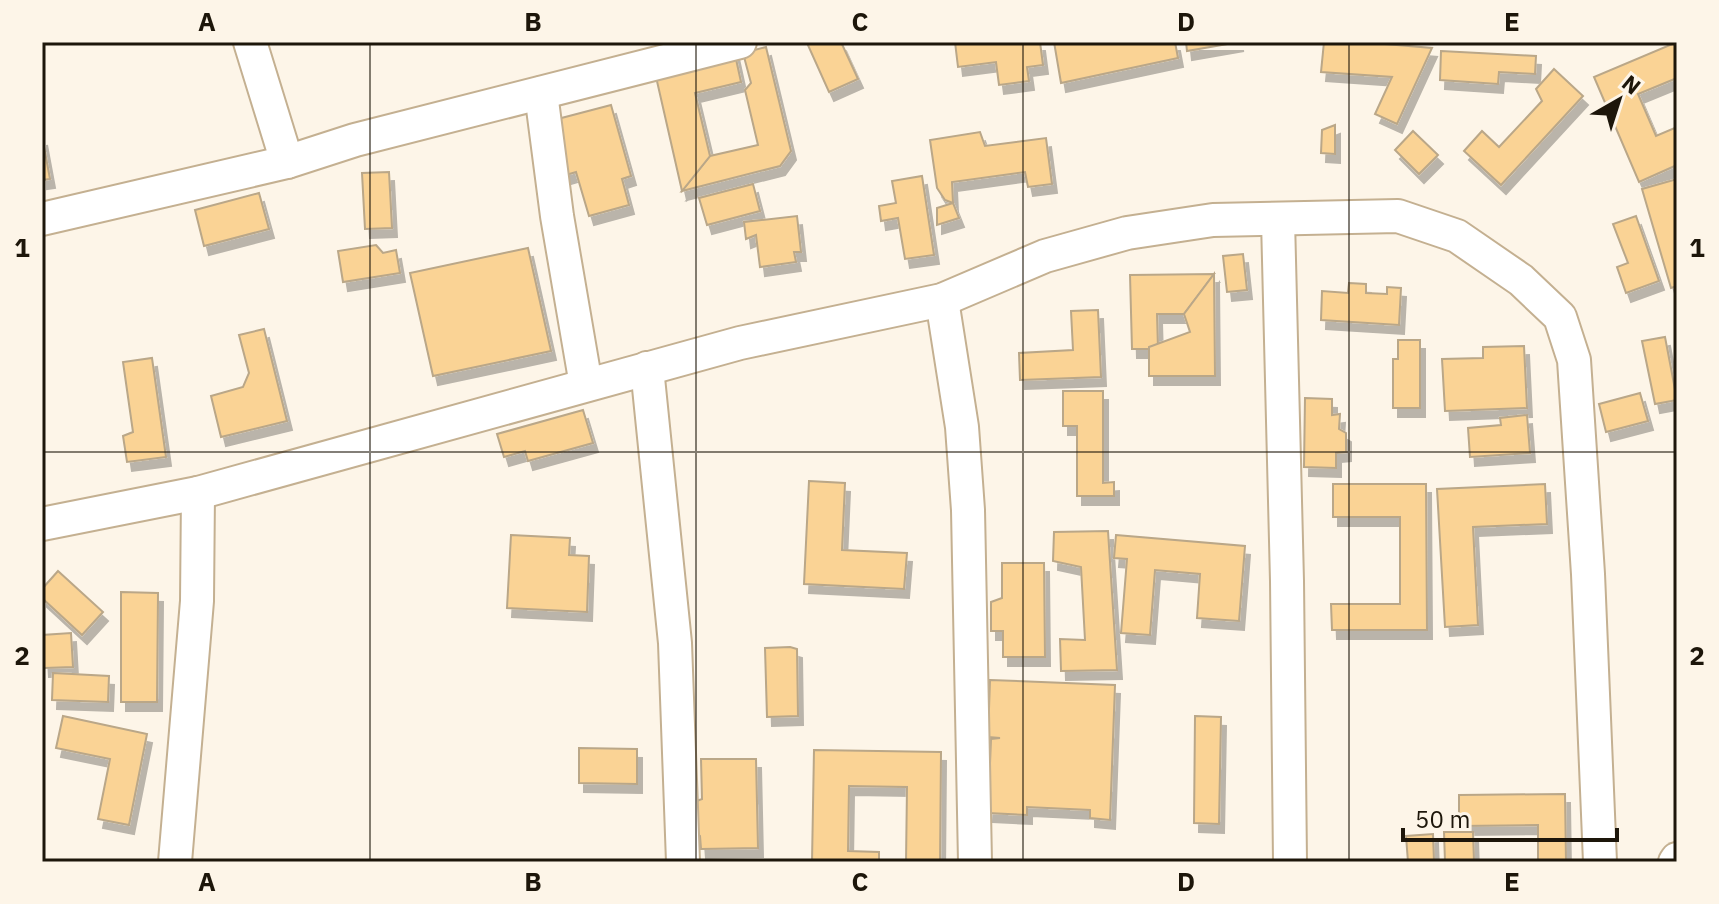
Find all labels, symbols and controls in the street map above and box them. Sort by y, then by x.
text: A [198,4,216,38]
text: B [524,4,542,38]
text: C [852,4,869,38]
text: D [1177,4,1195,38]
text: E [1504,4,1520,38]
north arrow [1579,60,1659,140]
text: N [1617,68,1647,100]
text: 1 [14,230,30,264]
text: 1 [1689,230,1705,264]
text: 2 [14,638,30,672]
text: 2 [1689,638,1705,672]
scale bar [1403,792,1617,842]
text: 50 m [1415,803,1470,835]
text: A [198,864,216,898]
text: B [524,864,542,898]
text: C [852,864,869,898]
text: D [1177,864,1195,898]
text: E [1504,864,1520,898]

